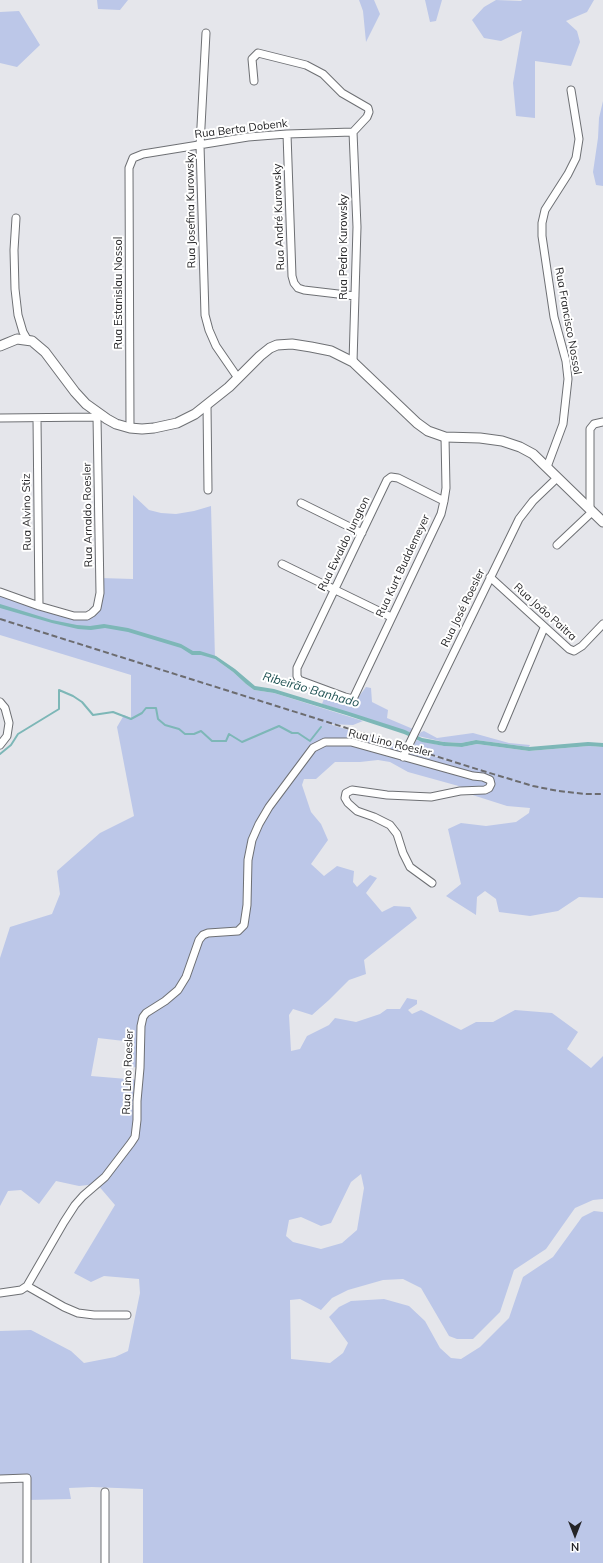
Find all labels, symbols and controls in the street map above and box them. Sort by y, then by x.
street label: Rua Berta Dobenk [194,117,288,141]
street label: Rua Josefina Kurowsky [183,152,199,268]
street label: Rua André Kurowsky [271,163,287,271]
street label: Rua Pedro Kurowsky [337,194,351,300]
street label: Rua Estanislau Nossol [112,237,126,349]
street label: Rua Francisco Nossol [552,266,584,376]
street label: Rua Arnaldo Roesler [80,463,96,567]
street label: Rua Alvino Stiz [20,473,34,551]
street label: Rua Ewaldo Jungton [315,494,373,594]
street label: Rua Kurt Buddemeyer [373,512,433,620]
street label: Rua José Roesler [438,567,488,649]
street label: Rua João Paitra [511,580,579,644]
water label: Ribeirão Banhado [261,669,361,711]
street label: Rua Lino Roesler [347,726,433,760]
street label: Rua Lino Roesler [120,1029,136,1115]
north arrow [555,1515,595,1555]
text: N [571,1540,579,1554]

